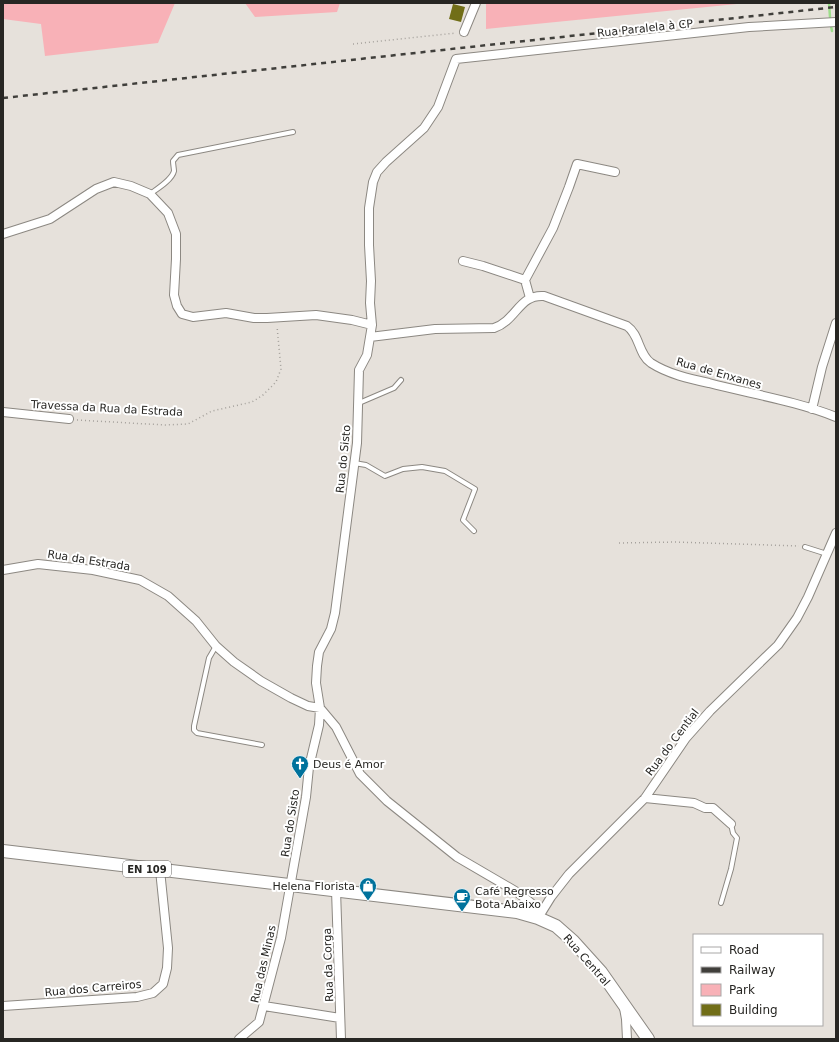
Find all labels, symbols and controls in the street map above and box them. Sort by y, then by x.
street label: Rua Paralela à CP [597,17,694,40]
street label: Rua de Enxanes [675,355,763,392]
street label: Travessa da Rua da Estrada [30,398,183,419]
street label: Rua do Sisto [333,424,354,494]
street label: Rua da Estrada [47,548,131,573]
street label: Rua do Cential [643,706,702,778]
church icon: Deus é Amor [290,754,310,779]
place label: Deus é Amor [313,758,385,771]
street label: Rua do Sisto [279,788,302,858]
road number: EN 109 [123,861,171,877]
shop icon: Helena Florista [358,876,378,901]
place label: Helena Florista [272,880,355,893]
place label: Café Regresso Bota Abaixo [475,885,554,911]
cafe icon: Café Regresso Bota Abaixo [452,887,472,912]
street label: Rua das Minas [248,924,279,1004]
street label: Rua da Corga [321,928,336,1002]
street label: Rua Central [561,932,613,989]
legend [693,934,823,1026]
text: Road [729,943,759,957]
text: Railway [729,963,775,977]
street label: Rua dos Carreiros [44,978,142,999]
text: Park [729,983,755,997]
text: Building [729,1003,778,1017]

